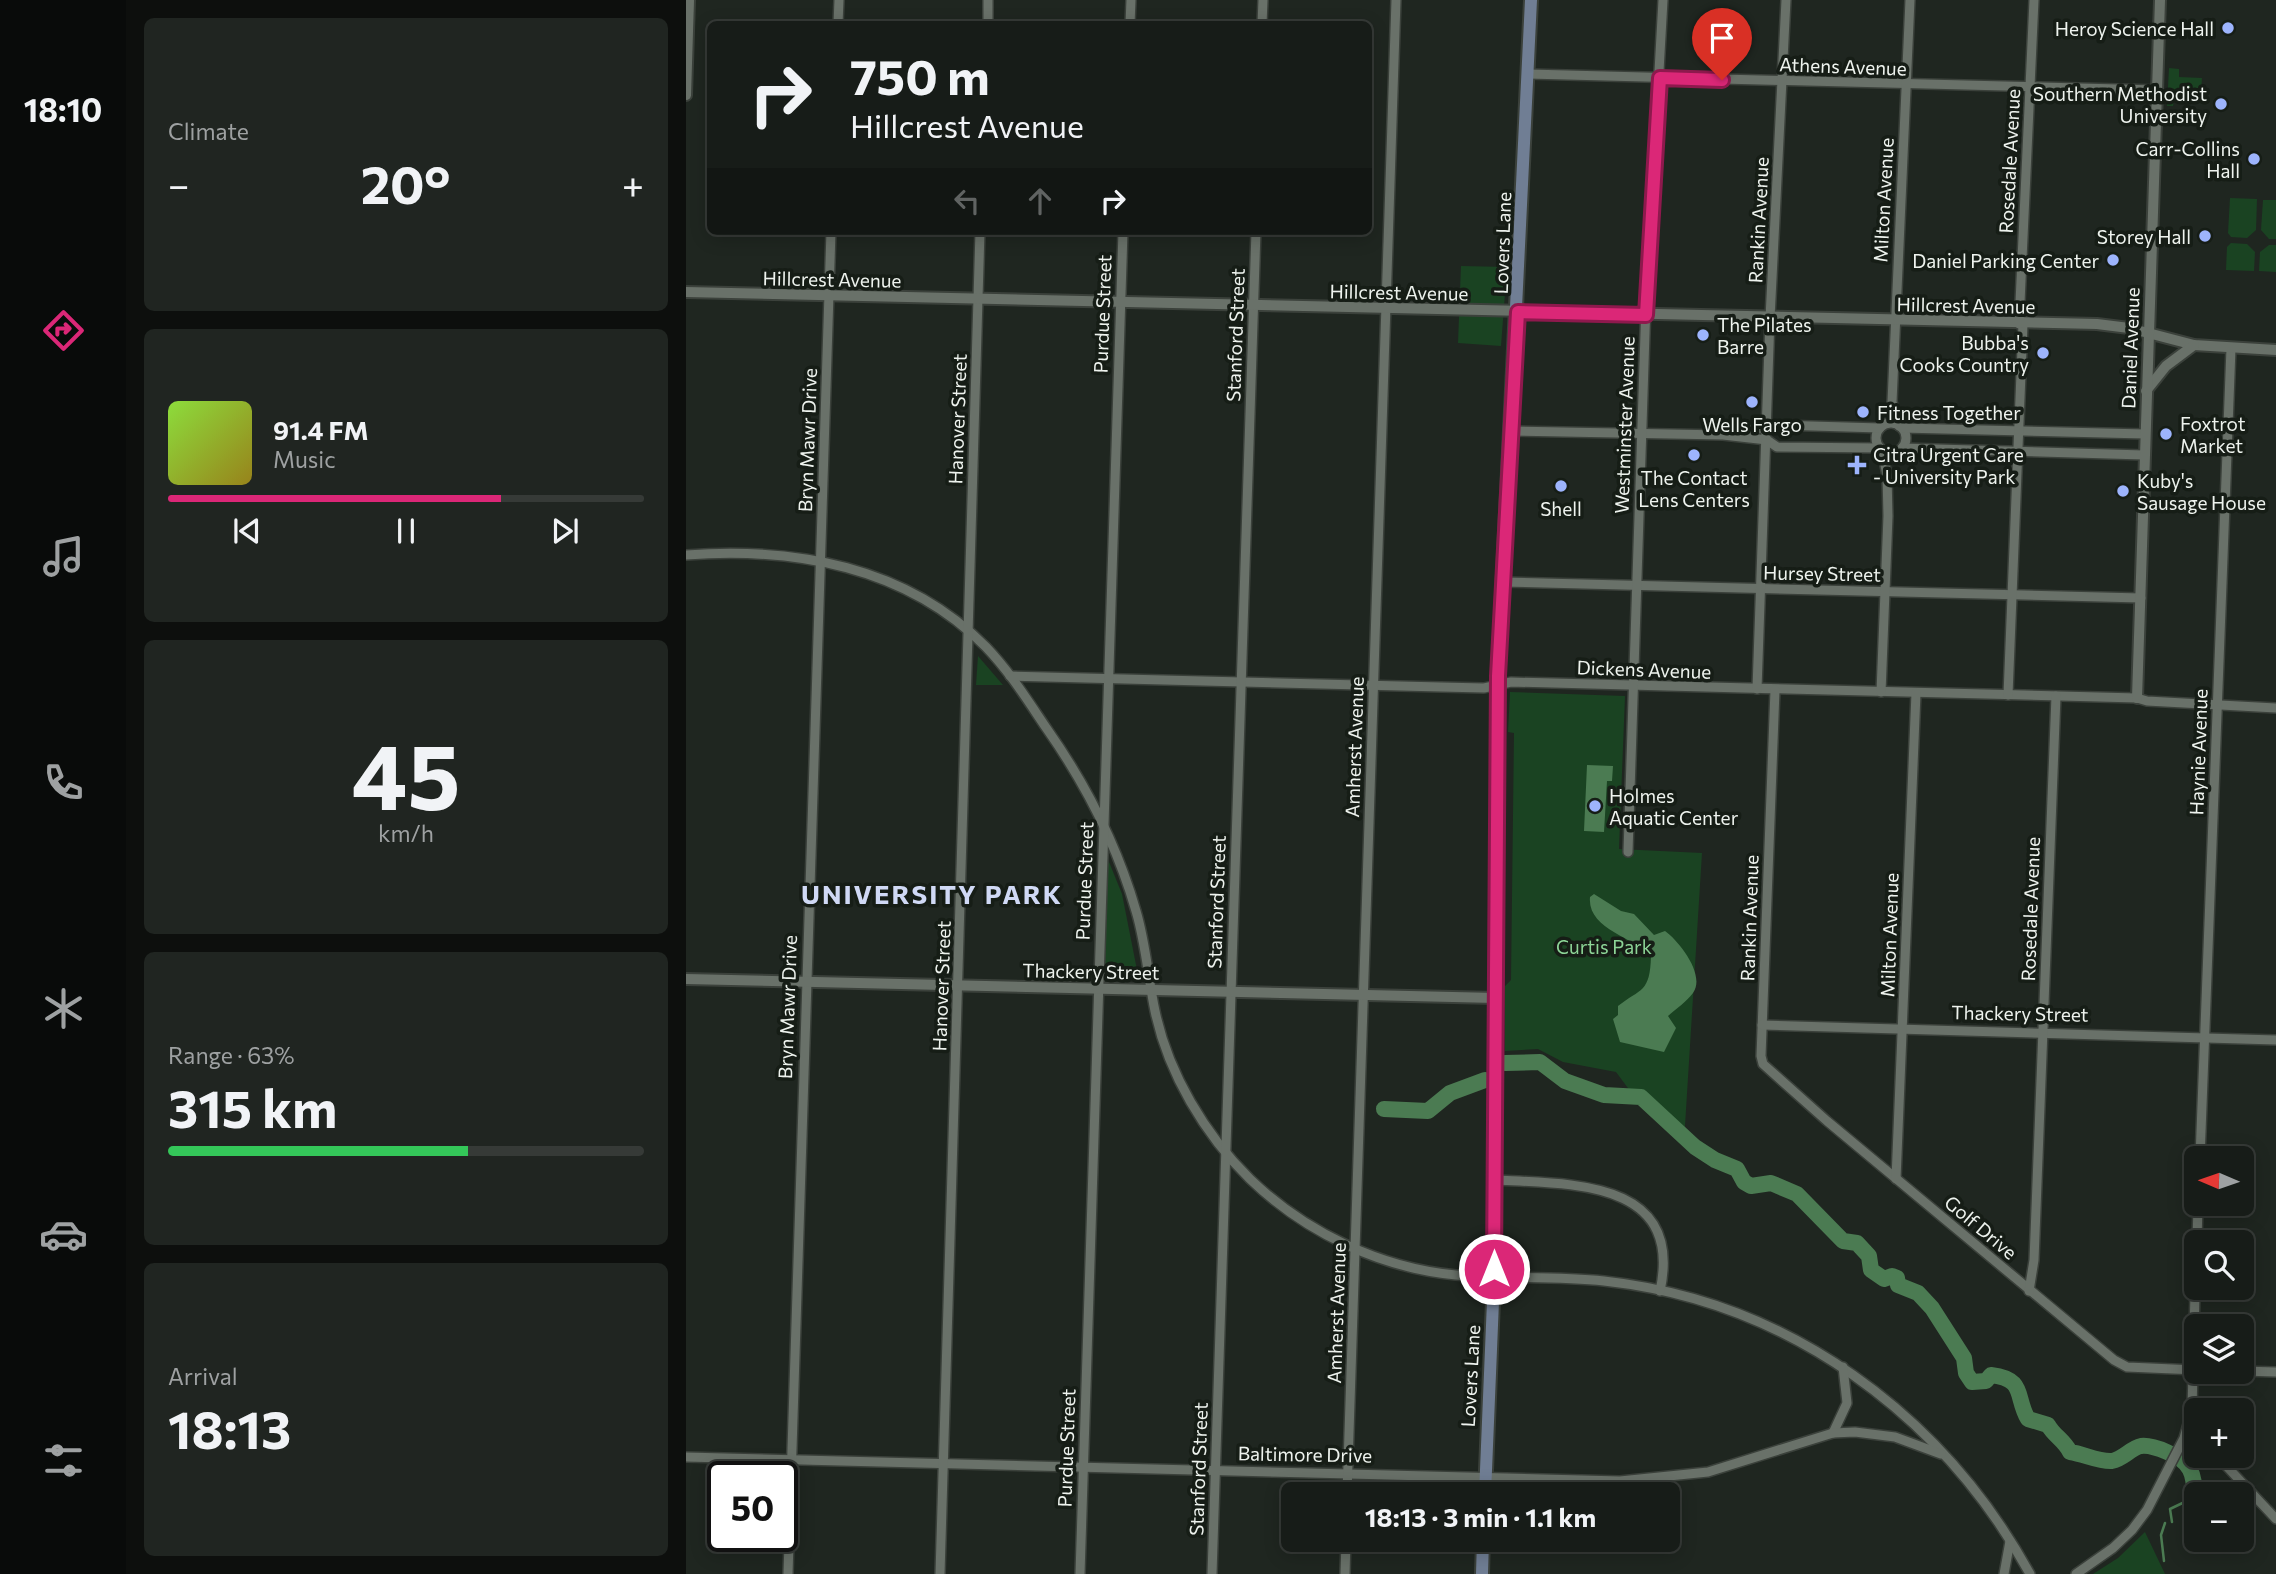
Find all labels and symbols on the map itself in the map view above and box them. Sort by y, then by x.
pin [1692,8,1752,80]
place label: Heroy Science Hall [2055,17,2214,40]
marker: Heroy Science Hall [2220,20,2236,36]
street label: Athens Avenue [1779,52,1907,80]
place label: Southern Methodist University [2033,82,2207,127]
street label: Rosedale Avenue [1994,88,2024,234]
marker: Southern Methodist University [2213,96,2229,112]
street label: Milton Avenue [1868,137,1898,263]
place label: Carr-Collins Hall [2135,137,2240,182]
marker: Carr-Collins Hall [2246,151,2262,167]
street label: Rankin Avenue [1743,156,1773,284]
street label: Lovers Lane [1489,191,1515,295]
place label: Storey Hall [2097,225,2191,248]
marker: Storey Hall [2197,228,2213,244]
place label: Daniel Parking Center [1912,249,2099,272]
marker: Daniel Parking Center [2105,252,2121,268]
street label: Purdue Street [1088,254,1116,374]
street label: Hillcrest Avenue [762,266,902,292]
street label: Stanford Street [1221,268,1249,402]
street label: Hillcrest Avenue [1329,279,1469,305]
street label: Daniel Avenue [2116,287,2144,409]
street label: Hillcrest Avenue [1896,292,2036,318]
place label: The Pilates Barre [1717,313,1812,358]
marker: The Pilates Barre [1695,327,1711,343]
place label: Bubba's Cooks Country [1900,331,2029,376]
street label: Westminster Avenue [1609,336,1639,514]
marker: Bubba's Cooks Country [2035,345,2051,361]
street label: Hanover Street [943,353,971,485]
street label: Bryn Mawr Drive [793,368,821,512]
marker: Wells Fargo [1744,394,1760,410]
place label: Fitness Together [1877,401,2021,424]
marker: Fitness Together [1855,404,1871,420]
place label: Foxtrot Market [2180,412,2246,457]
place label: Wells Fargo [1702,413,1802,436]
marker: Foxtrot Market [2158,426,2174,442]
place label: Citra Urgent Care - University Park [1873,443,2024,488]
marker: The Contact Lens Centers [1686,447,1702,463]
marker: Citra Urgent Care - University Park [1847,455,1867,475]
place label: The Contact Lens Centers [1638,466,1750,511]
place label: Kuby's Sausage House [2137,469,2266,514]
marker: Shell [1553,478,1569,494]
marker: Kuby's Sausage House [2115,483,2131,499]
place label: Shell [1540,497,1582,520]
street label: Hursey Street [1763,560,1881,586]
street label: Dickens Avenue [1576,655,1712,683]
street label: Amherst Avenue [1340,676,1368,818]
street label: Haynie Avenue [2184,688,2212,816]
place label: Holmes Aquatic Center [1609,784,1739,829]
marker: Holmes Aquatic Center [1587,798,1603,814]
street label: Purdue Street [1070,821,1098,941]
street label: Stanford Street [1202,835,1230,969]
street label: Rosedale Avenue [2016,836,2044,982]
street label: Rankin Avenue [1735,854,1763,982]
street label: Milton Avenue [1875,872,1903,998]
district label: UNIVERSITY PARK [801,878,1063,909]
street label: Hanover Street [927,920,955,1052]
street label: Bryn Mawr Drive [773,935,801,1079]
park label: Curtis Park [1556,935,1652,958]
street label: Thackery Street [1022,958,1160,984]
street label: Thackery Street [1951,1000,2089,1026]
north arrow [2184,1146,2254,1216]
street label: Golf Drive [1940,1190,2022,1264]
position arrow [1457,1232,1531,1306]
street label: Amherst Avenue [1322,1242,1350,1384]
street label: Lovers Lane [1456,1324,1484,1428]
street label: Purdue Street [1052,1388,1080,1508]
street label: Stanford Street [1184,1402,1212,1536]
street label: Baltimore Drive [1238,1441,1372,1467]
speed limit sign: 50 [707,1461,798,1552]

